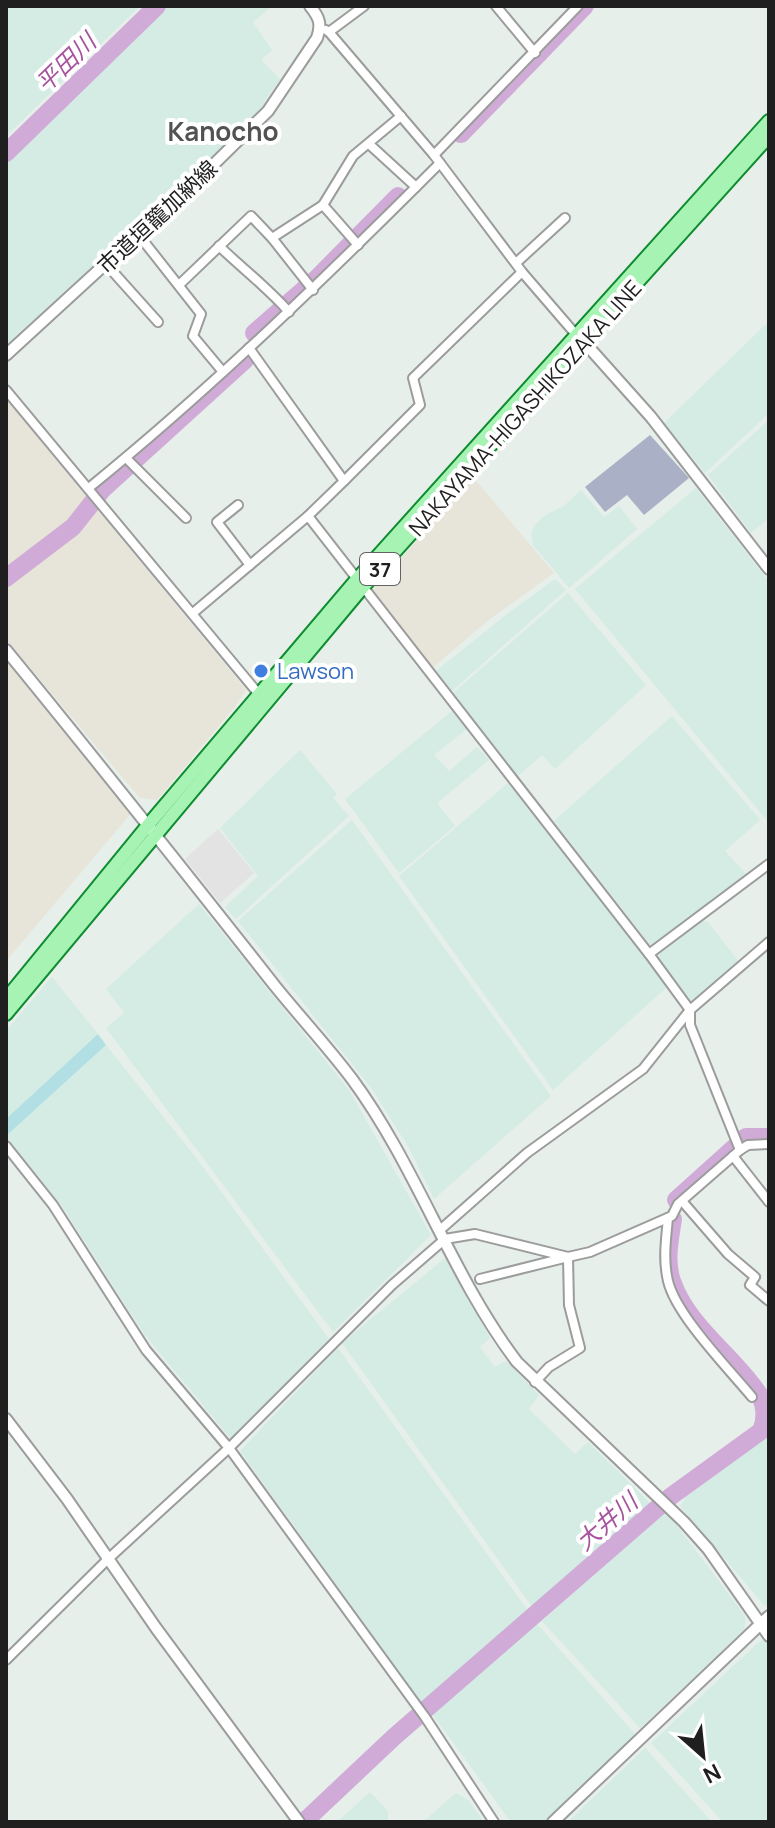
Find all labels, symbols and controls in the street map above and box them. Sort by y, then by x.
water label: 平田川 [28,23,105,99]
district label: Kanocho [167,113,279,149]
street label: 市道垣籠加納線 [90,154,224,280]
street label: NAKAYAMA-HIGASHIKOZAKA LINE [402,274,648,542]
road number: 37 [360,553,400,585]
place label: Lawson [277,656,354,686]
marker: Lawson [252,662,270,680]
water label: 大井川 [568,1483,646,1557]
north arrow [663,1716,743,1796]
text: N [698,1757,726,1791]

